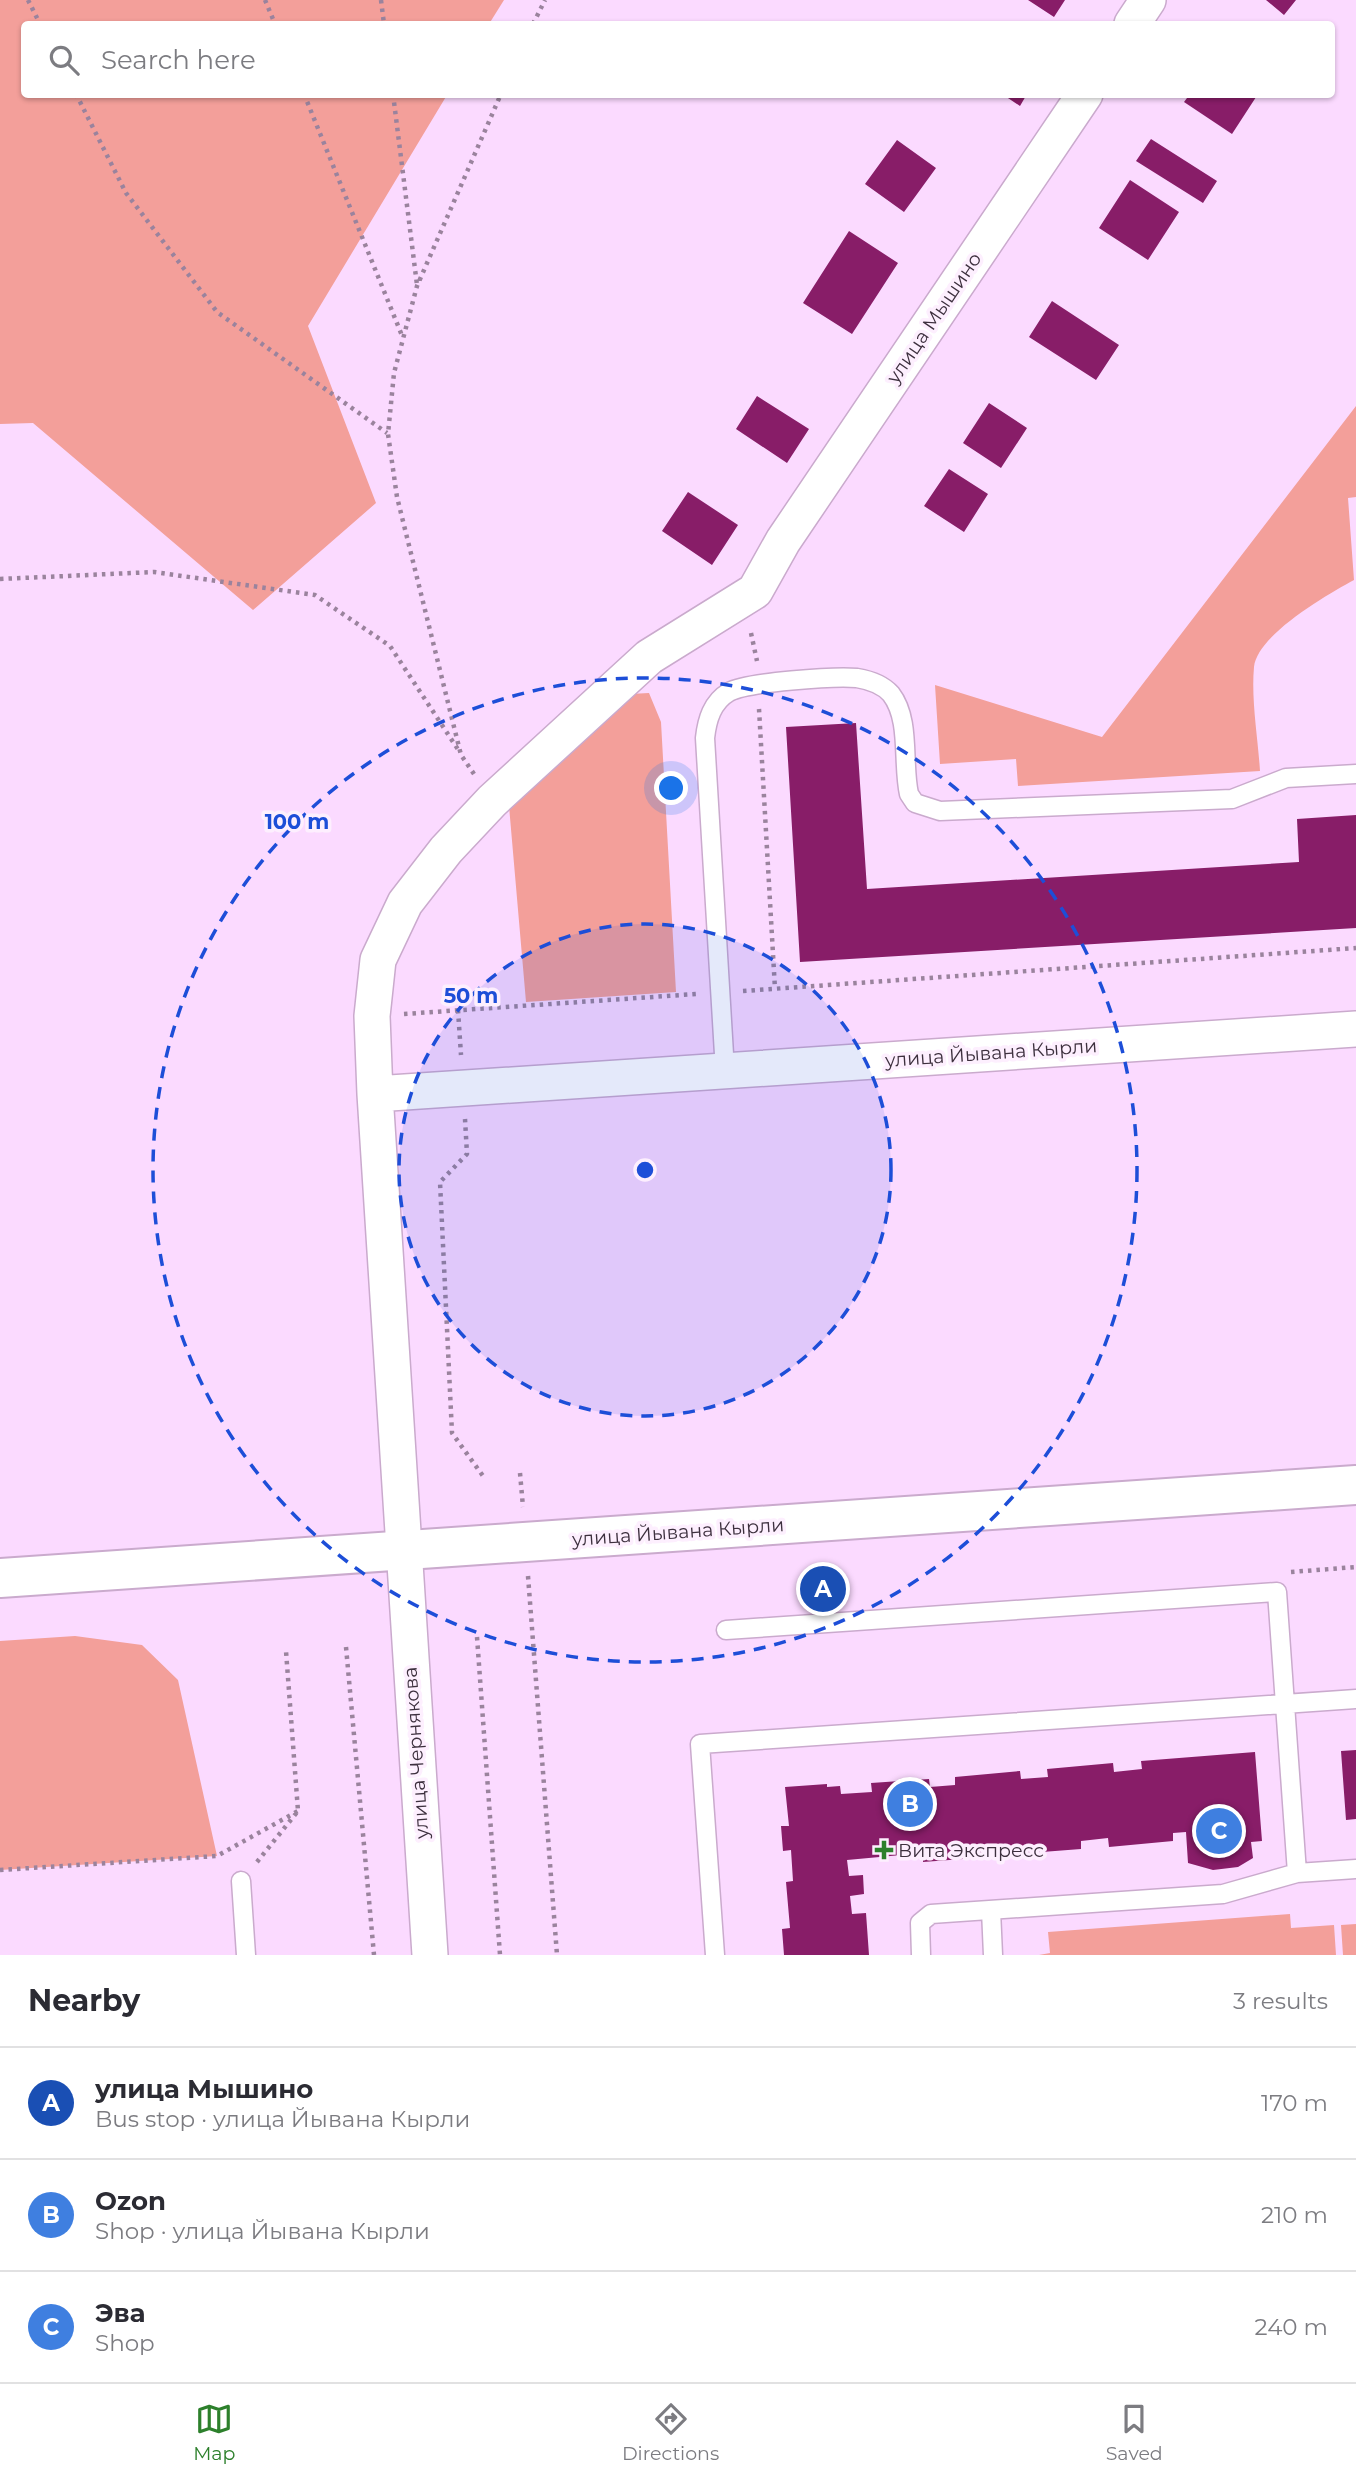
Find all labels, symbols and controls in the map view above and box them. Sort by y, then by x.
search box [21,21,1335,98]
icon: search [45,41,83,79]
text: Search here [101,44,256,76]
street label: улица Мышино [881,248,986,389]
your location [654,771,688,805]
text: 100 m [265,809,329,834]
text: 50 m [444,983,498,1008]
street label: улица Йывана Кырли [883,1034,1098,1072]
centre of rings [633,1158,657,1182]
street label: улица Йывана Кырли [570,1513,785,1551]
pin: A [800,1563,846,1615]
street label: улица Чернякова [399,1666,434,1841]
pin: B [887,1778,933,1830]
pin: C [1196,1805,1242,1857]
place label: Вита Экспресс [898,1839,1044,1862]
marker: Вита Экспресс [876,1842,892,1858]
text: Nearby [28,1982,140,2019]
text: 3 results [1233,1987,1328,2015]
text: улица Мышино [95,2073,313,2105]
text: A [42,2089,60,2117]
text: 170 m [1261,2089,1328,2117]
text: Bus stop · улица Йывана Кырли [95,2105,470,2133]
text: Ozon [95,2185,166,2217]
text: B [42,2201,60,2229]
text: 210 m [1261,2201,1328,2229]
text: Shop · улица Йывана Кырли [95,2217,430,2245]
text: Эва [95,2297,145,2329]
text: C [43,2313,59,2341]
text: 240 m [1255,2313,1328,2341]
text: Shop [95,2329,155,2357]
tab: Map [193,2400,235,2465]
tab: Directions [622,2400,719,2465]
tab: Saved [1106,2400,1163,2465]

